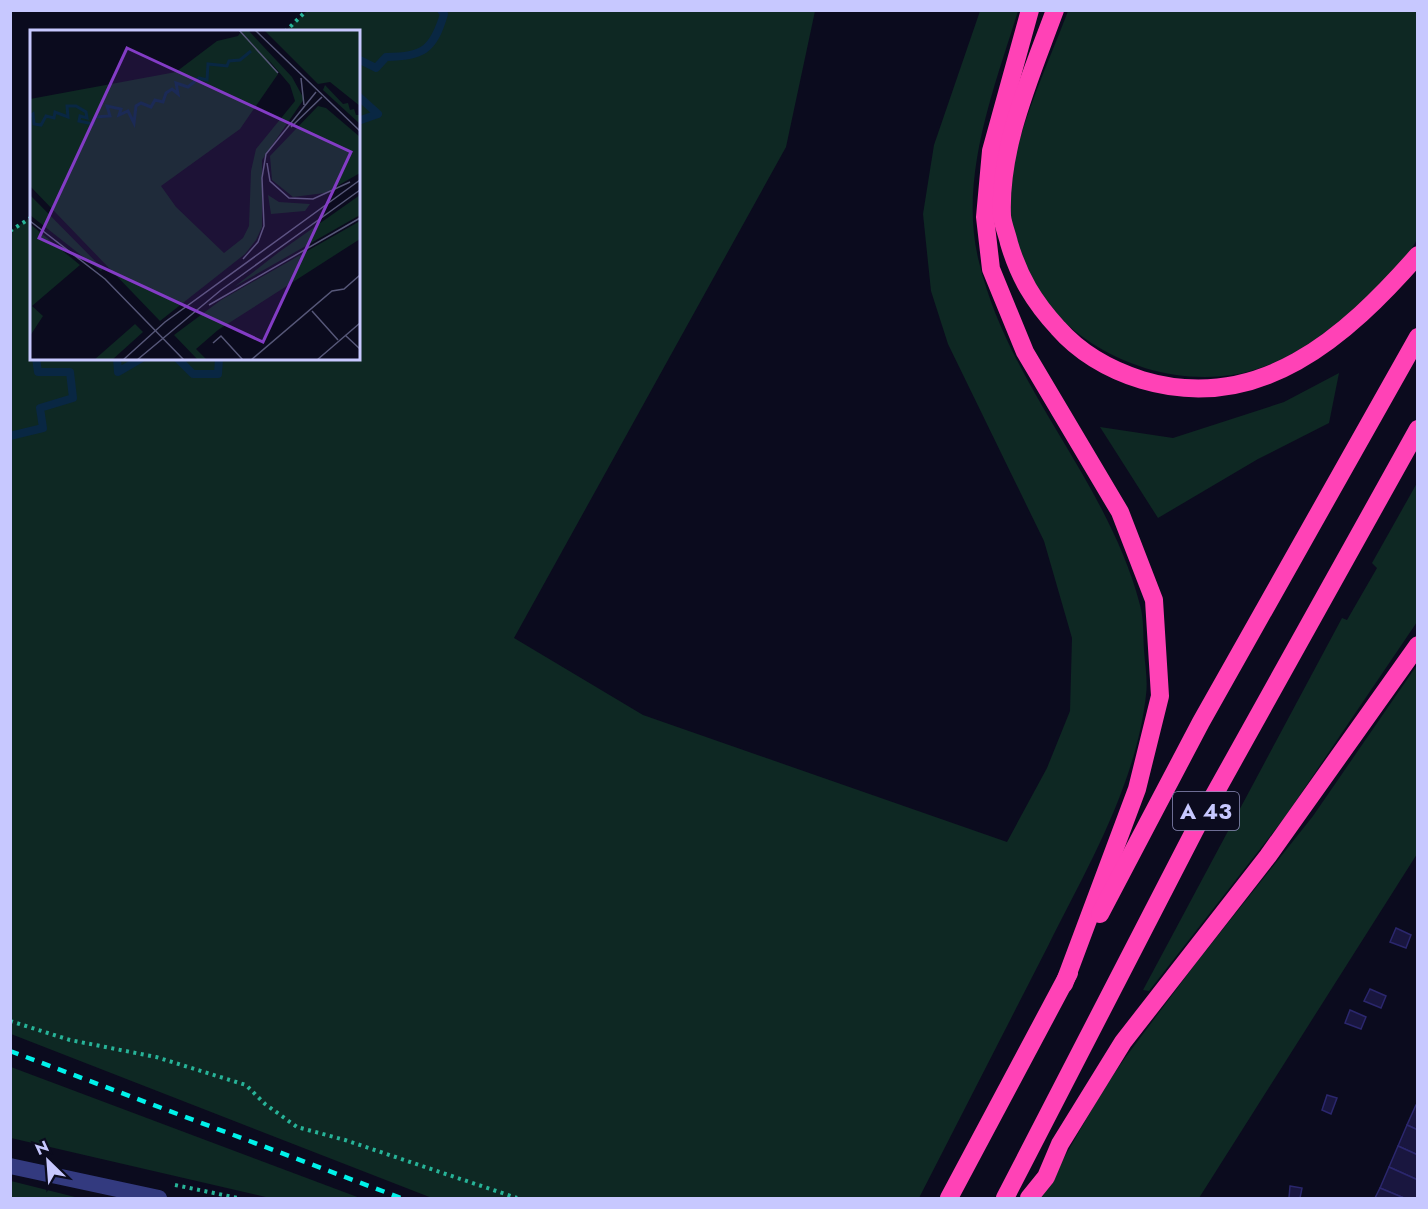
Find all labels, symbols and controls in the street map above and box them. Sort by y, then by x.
inset map [30,30,360,360]
road number: A 43 [1173,792,1239,830]
north arrow [18,1131,78,1191]
text: N [31,1135,52,1161]

